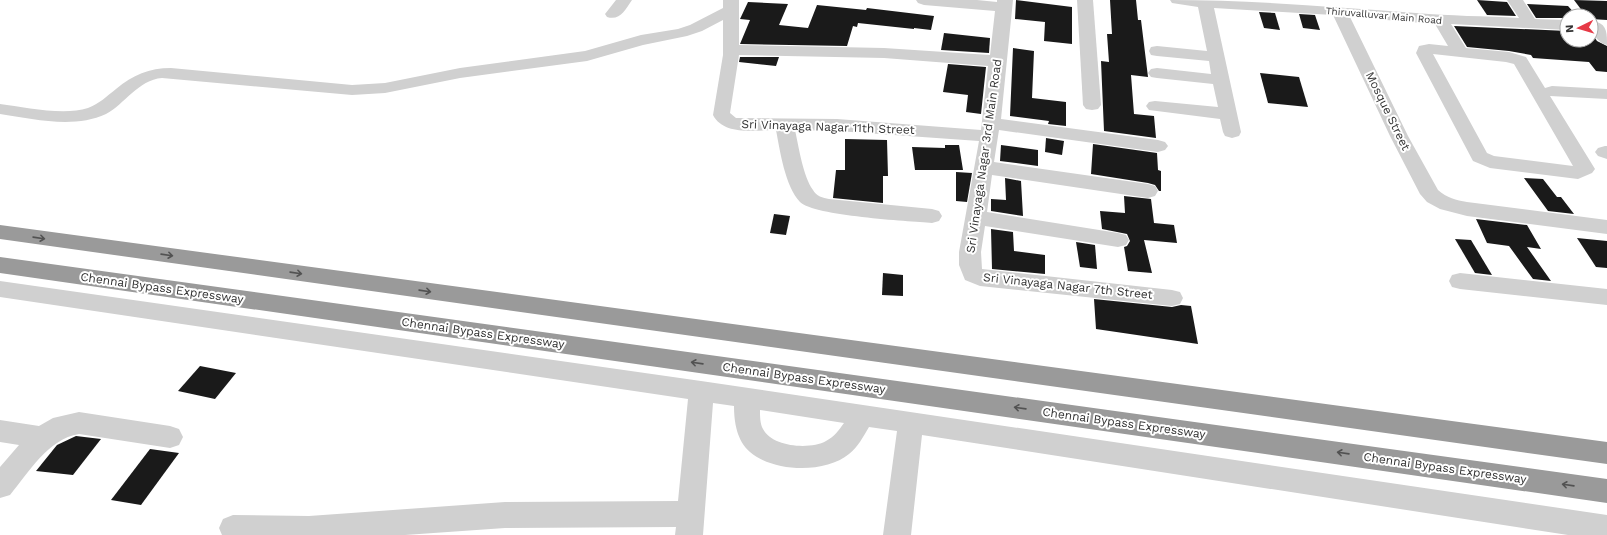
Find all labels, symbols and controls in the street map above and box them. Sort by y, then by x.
street label: Thiruvalluvar Main Road [1325,5,1443,26]
north arrow [1559,8,1599,48]
text: N [1563,24,1576,33]
street label: Sri Vinayaga Nagar 3rd Main Road [963,58,1005,254]
street label: Mosque Street [1363,69,1413,153]
street label: Sri Vinayaga Nagar 11th Street [741,117,915,137]
one-way arrow [32,234,45,242]
one-way arrow [160,251,173,259]
one-way arrow [289,269,302,277]
street label: Chennai Bypass Expressway [80,270,245,306]
street label: Sri Vinayaga Nagar 7th Street [983,270,1153,302]
one-way arrow [418,287,431,295]
street label: Chennai Bypass Expressway [401,315,566,351]
one-way arrow [691,359,704,367]
street label: Chennai Bypass Expressway [722,360,887,396]
one-way arrow [1014,404,1027,412]
street label: Chennai Bypass Expressway [1042,405,1207,441]
one-way arrow [1337,449,1350,457]
street label: Chennai Bypass Expressway [1363,450,1528,486]
one-way arrow [1562,481,1575,489]

